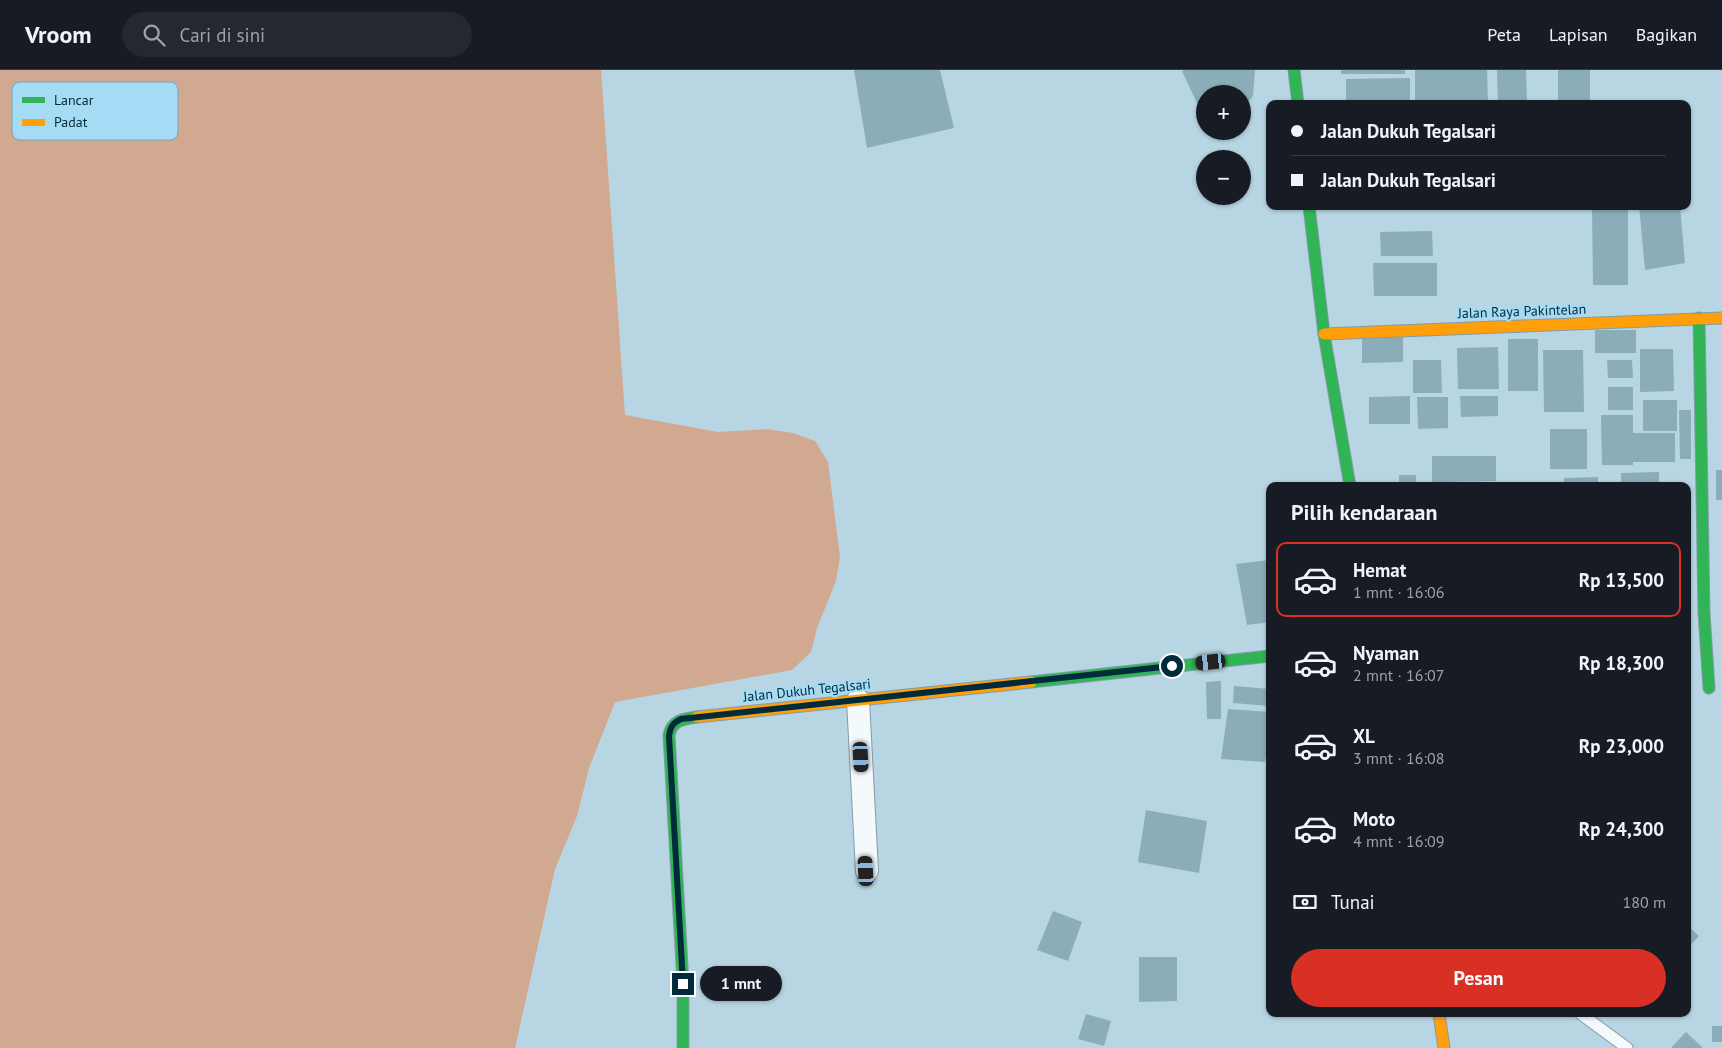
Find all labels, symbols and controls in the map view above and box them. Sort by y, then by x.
search box [122,12,472,57]
text: Vroom [25,19,92,50]
icon: search [140,21,168,49]
text: Cari di sini [180,23,265,47]
text: Peta [1487,23,1521,46]
text: Lapisan [1549,23,1608,46]
text: Bagikan [1636,23,1697,46]
legend [12,82,178,140]
map controls [1196,85,1251,205]
button: + [1196,85,1251,140]
text: Lancar [54,91,94,109]
text: Padat [54,113,88,131]
text: Jalan Dukuh Tegalsari [1321,119,1496,143]
button: − [1196,150,1251,205]
text: Jalan Dukuh Tegalsari [1321,168,1496,192]
street label: Jalan Raya Pakintelan [1456,300,1587,322]
text: Pilih kendaraan [1291,498,1437,526]
icon: car [1293,557,1338,602]
text: Hemat [1353,558,1406,582]
text: Rp 13,500 [1579,568,1664,592]
text: 1 mnt · 16:06 [1353,582,1444,602]
icon: car [1293,640,1338,685]
text: Nyaman [1353,641,1419,665]
text: Rp 18,300 [1579,651,1664,675]
car [1195,653,1226,671]
route start [1161,655,1183,677]
text: 2 mnt · 16:07 [1353,665,1444,685]
street label: Jalan Dukuh Tegalsari [741,674,872,706]
icon: car [1293,723,1338,768]
text: XL [1353,724,1375,748]
text: Rp 23,000 [1579,734,1664,758]
car [852,742,869,772]
text: 3 mnt · 16:08 [1353,748,1444,768]
icon: car [1293,806,1338,851]
text: Moto [1353,807,1395,831]
text: Rp 24,300 [1579,817,1664,841]
text: 4 mnt · 16:09 [1353,831,1444,851]
car [857,856,874,886]
icon: cash [1291,888,1319,916]
text: Tunai [1331,890,1375,914]
text: 180 m [1623,892,1666,912]
button: Pesan [1291,949,1666,1007]
callout: 1 mnt [700,966,783,1002]
route end [672,973,694,995]
text: 1 mnt [721,973,761,993]

